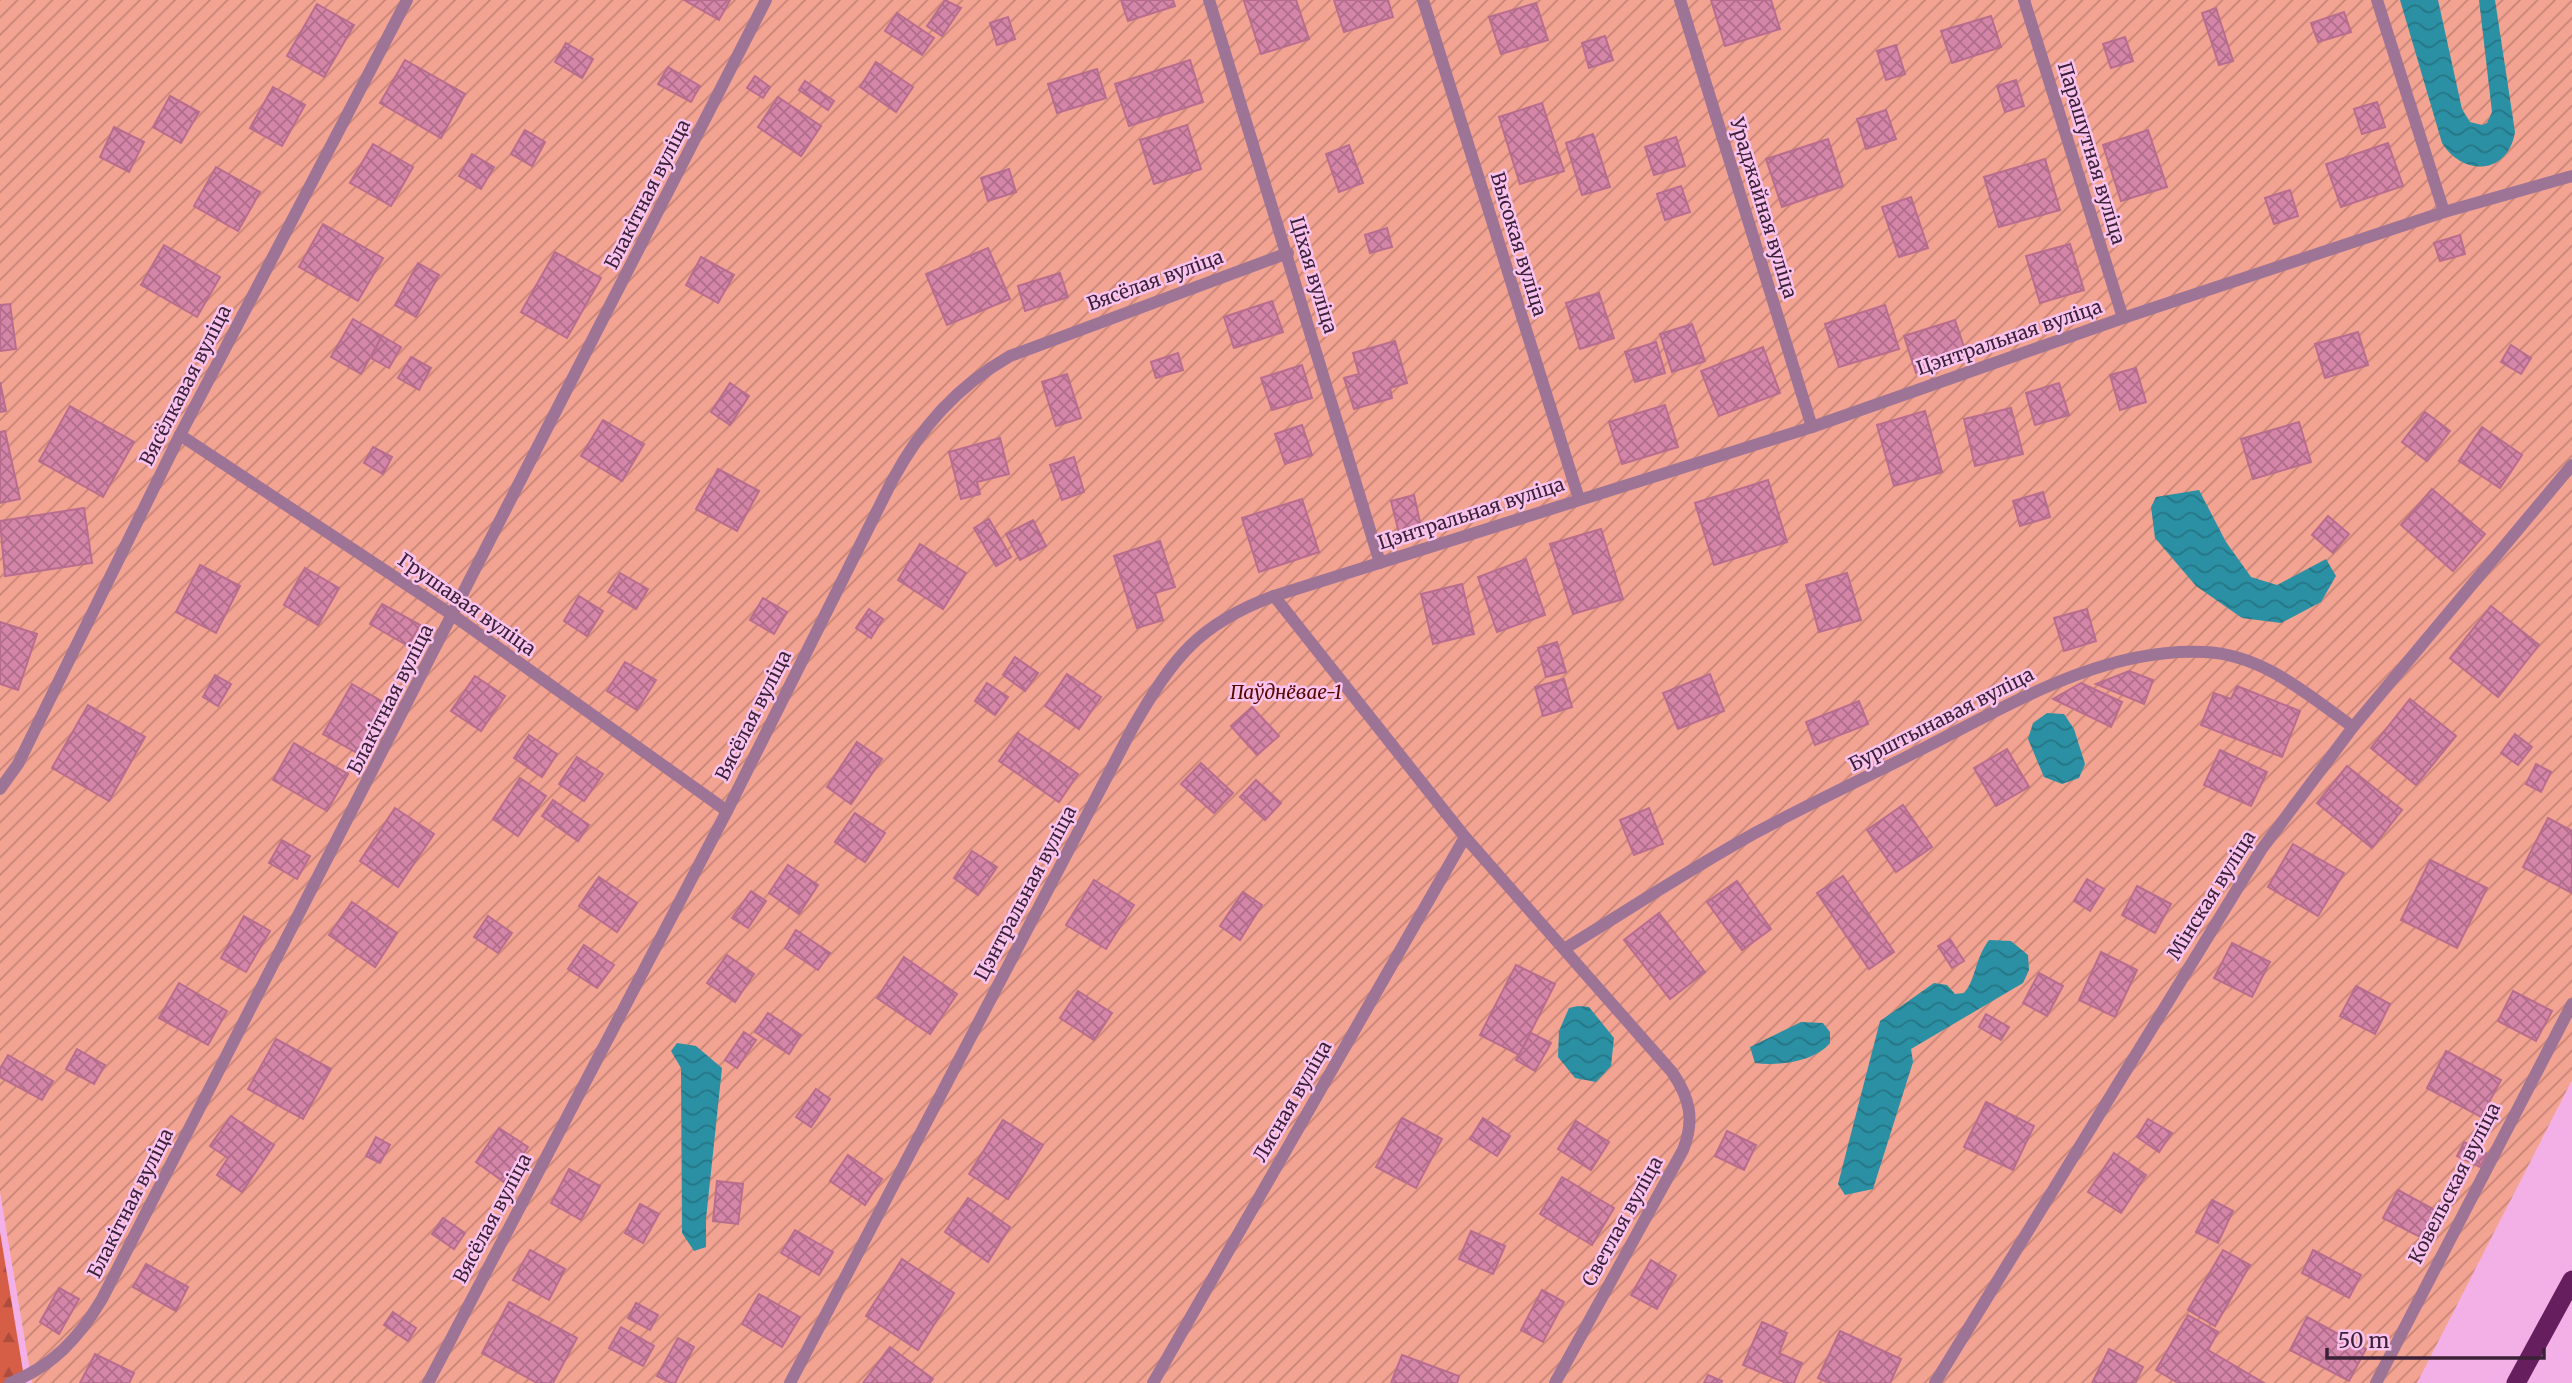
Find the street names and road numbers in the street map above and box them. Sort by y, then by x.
street label: Парашутная вуліца [2053,59,2131,247]
street label: Ураджайная вуліца [1725,114,1803,301]
street label: Блакітная вуліца [599,115,695,273]
street label: Высокая вуліца [1486,169,1552,319]
street label: Ціхая вуліца [1285,214,1343,336]
street label: Вясёлая вуліца [1084,244,1226,316]
street label: Цэнтральная вуліца [1913,294,2105,380]
street label: Вясёлкавая вуліца [134,301,236,469]
street label: Цэнтральная вуліца [1375,472,1567,554]
street label: Грушавая вуліца [393,547,541,661]
street label: Блакітная вуліца [342,620,438,778]
street label: Вясёлая вуліца [710,646,796,784]
street label: Бурштынавая вуліца [1844,662,2038,776]
street label: Цэнтральная вуліца [969,801,1081,985]
street label: Мінская вуліца [2162,826,2260,964]
street label: Лясная вуліца [1248,1036,1336,1166]
street label: Ковельская вуліца [2403,1098,2505,1268]
street label: Блакітная вуліца [82,1124,178,1282]
street label: Вясёлая вуліца [448,1149,536,1287]
street label: Светлая вуліца [1576,1152,1668,1290]

